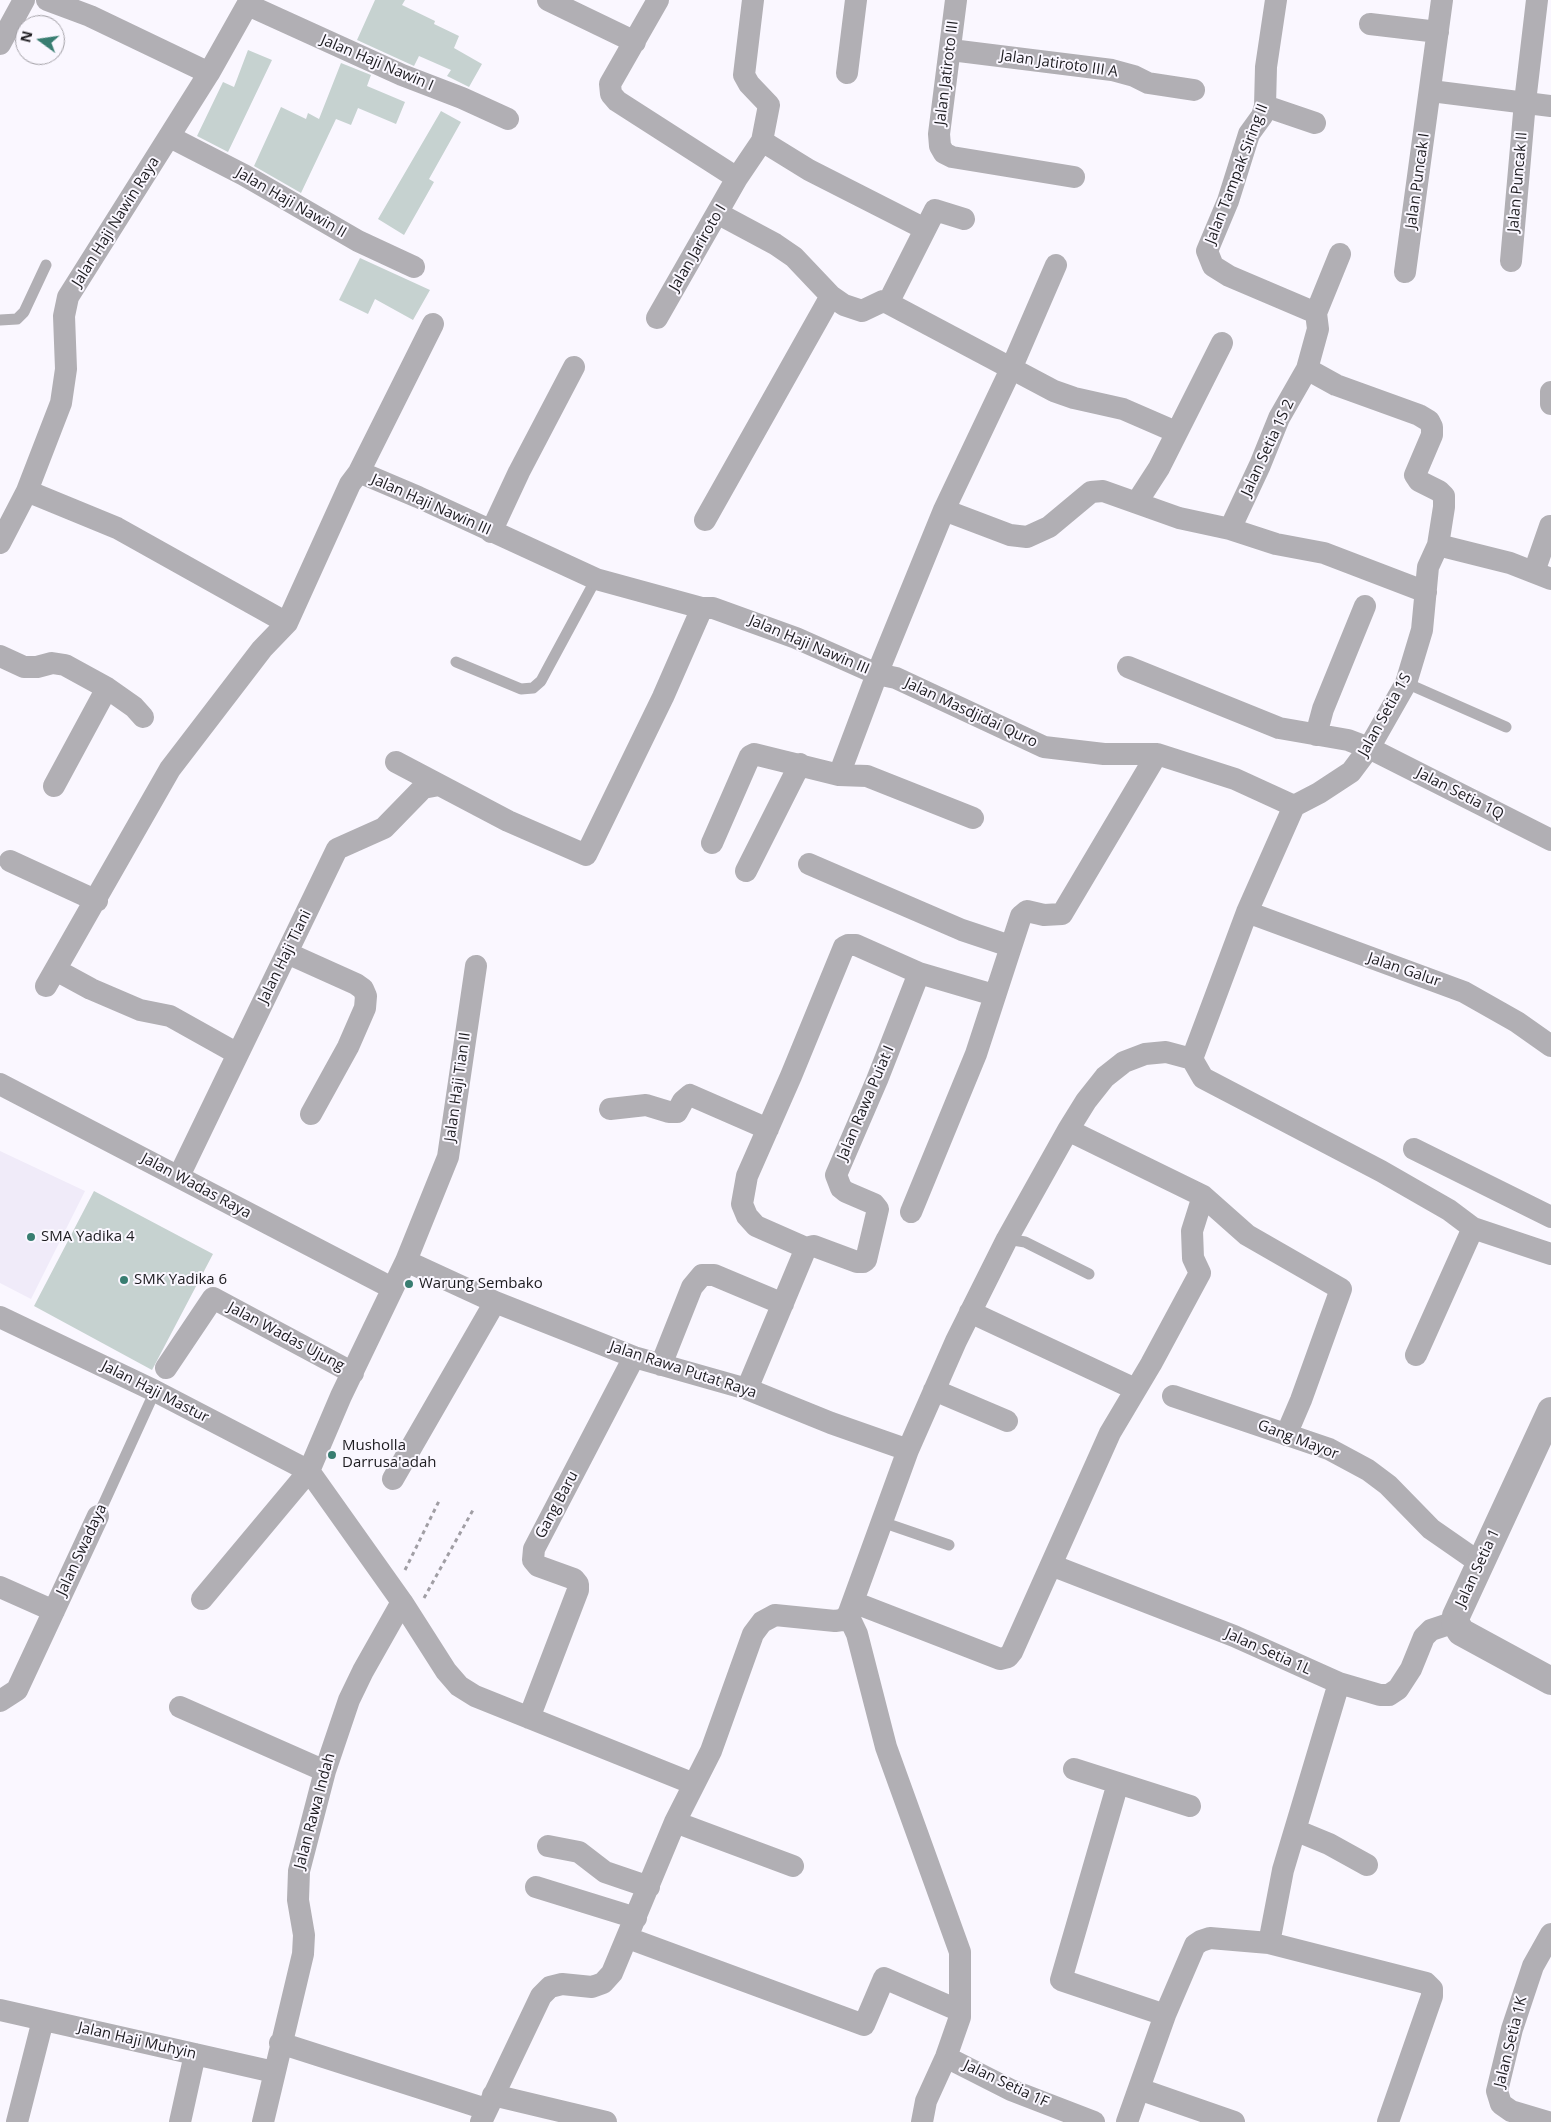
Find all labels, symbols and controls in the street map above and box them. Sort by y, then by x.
north arrow [15,15,65,65]
street label: Jalan Jatiroto III [932,20,962,126]
text: N [15,29,37,44]
street label: Jalan Haji Nawin I [318,31,436,95]
street label: Jalan Jatiroto III A [999,47,1119,81]
street label: Jalan Tampak Siring II [1202,101,1272,247]
street label: Jalan Puncak II [1505,131,1531,233]
street label: Jalan Puncak I [1402,132,1434,230]
street label: Jalan Haji Nawin Raya [69,154,163,290]
street label: Jalan Haji Nawin II [232,164,350,242]
street label: Jalan Jariroto I [666,201,730,295]
street label: Jalan Setia 1S 2 [1238,397,1298,499]
street label: Jalan Haji Nawin III [368,471,494,539]
street label: Jalan Haji Nawin III [746,611,872,679]
street label: Jalan Setia 1S [1355,670,1415,760]
street label: Jalan Masdjidai Quro [902,674,1040,752]
street label: Jalan Setia 1Q [1413,764,1507,824]
street label: Jalan Haji Tiani [255,907,315,1007]
street label: Jalan Galur [1365,949,1443,991]
street label: Jalan Haji Tian II [441,1031,475,1143]
street label: Jalan Rawa Puiat I [834,1043,898,1163]
street label: Jalan Wadas Raya [138,1149,254,1223]
place label: SMA Yadika 4 [41,1228,134,1246]
marker: SMA Yadika 4 [25,1231,37,1243]
place label: SMK Yadika 6 [134,1271,227,1289]
marker: SMK Yadika 6 [118,1274,130,1286]
place label: Warung Sembako [419,1275,543,1293]
marker: Warung Sembako [403,1278,415,1290]
street label: Jalan Wadas Ujung [225,1299,347,1375]
street label: Jalan Rawa Putat Raya [607,1338,759,1402]
street label: Jalan Haji Mastur [98,1357,212,1427]
street label: Gang Mayor [1255,1416,1341,1464]
place label: Musholla Darrusa'adah [342,1437,436,1472]
marker: Musholla Darrusa'adah [326,1449,338,1461]
street label: Gang Baru [532,1468,582,1542]
street label: Jalan Swadaya [53,1501,111,1599]
street label: Jalan Setia 1 [1452,1526,1504,1610]
street label: Jalan Setia 1L [1222,1625,1314,1679]
street label: Jalan Rawa Indah [291,1751,339,1871]
street label: Jalan Setia 1K [1491,1995,1531,2089]
street label: Jalan Haji Muhyin [76,2019,198,2063]
street label: Jalan Setia 1F [961,2056,1051,2112]

